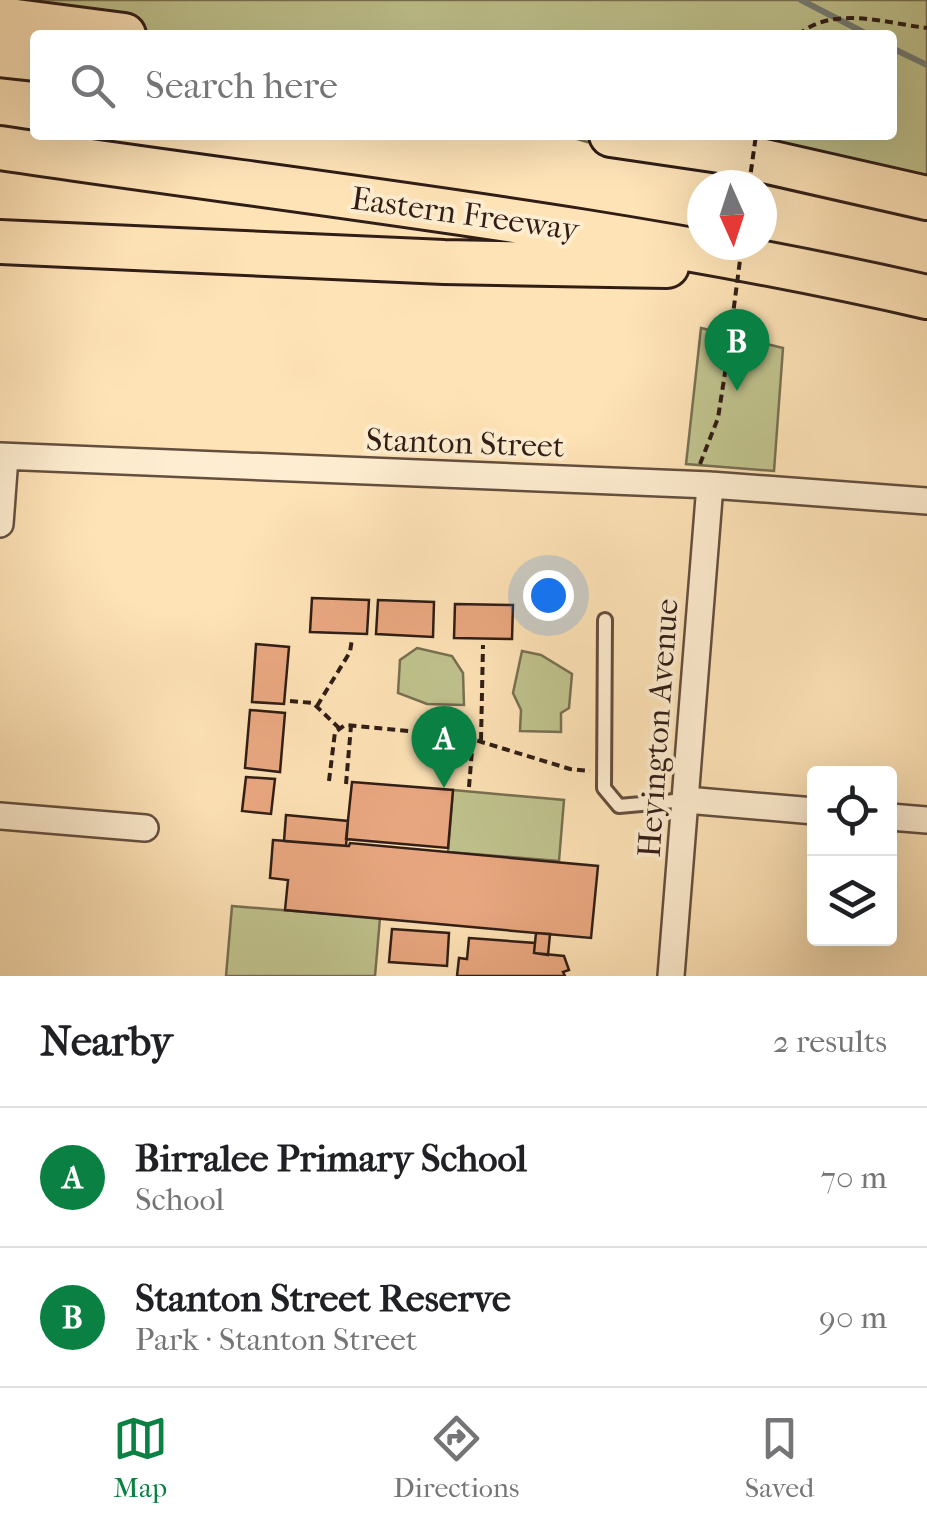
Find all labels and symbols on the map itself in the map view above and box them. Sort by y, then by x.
north arrow [687,170,777,260]
street label: Eastern Freeway [349,180,582,248]
pin: B [704,308,770,391]
street label: Stanton Street [365,421,565,465]
your location [523,570,574,621]
street label: Heyington Avenue [631,597,685,858]
pin: A [412,706,476,788]

